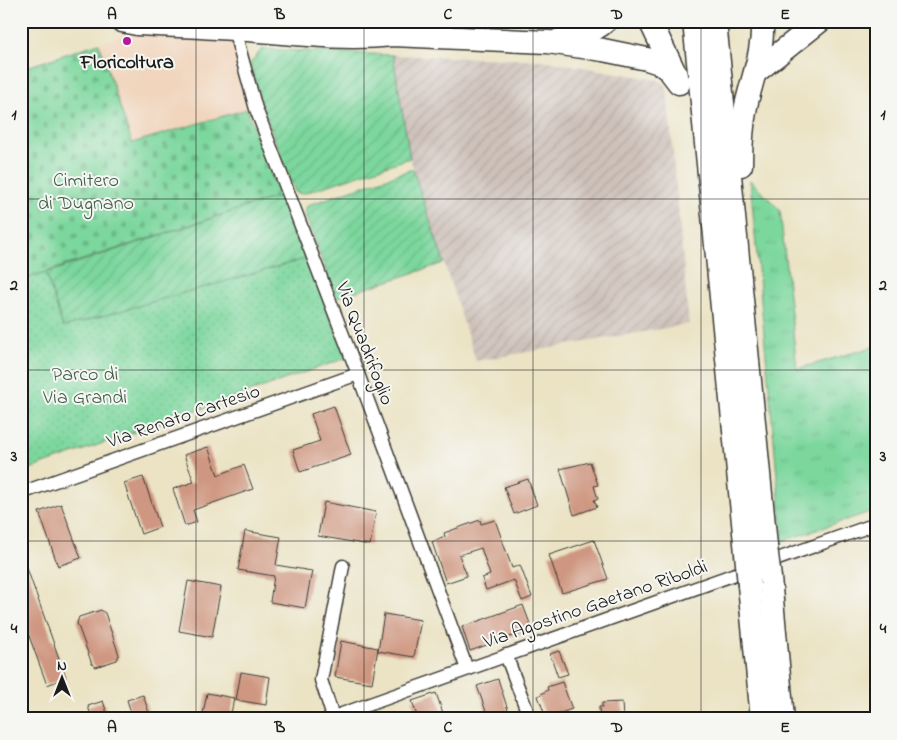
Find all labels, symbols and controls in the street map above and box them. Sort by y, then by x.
text: A [107,3,117,27]
text: B [274,3,286,27]
text: C [444,3,453,27]
text: D [610,3,623,27]
text: E [780,3,790,27]
marker: Floricoltura [121,35,133,47]
place label: Floricoltura [79,49,174,78]
text: 1 [11,103,17,127]
text: 1 [880,103,886,127]
park label: Cimitero di Dugnano [38,167,134,220]
text: 2 [9,274,18,298]
text: 2 [878,274,887,298]
street label: Via Quadrifoglio [326,277,400,410]
park label: Parco di Via Grandi [42,361,127,413]
street label: Via Renato Cartesio [102,378,264,458]
text: 3 [10,445,18,469]
text: 3 [879,445,887,469]
street label: Via Agostino Gaetano Riboldi [479,553,712,659]
text: 4 [10,617,18,641]
text: 4 [879,617,887,641]
north arrow [38,652,88,702]
text: N [57,656,67,677]
text: A [107,716,117,740]
text: B [274,716,286,740]
text: C [444,716,453,740]
text: D [610,716,623,740]
text: E [780,716,790,740]

